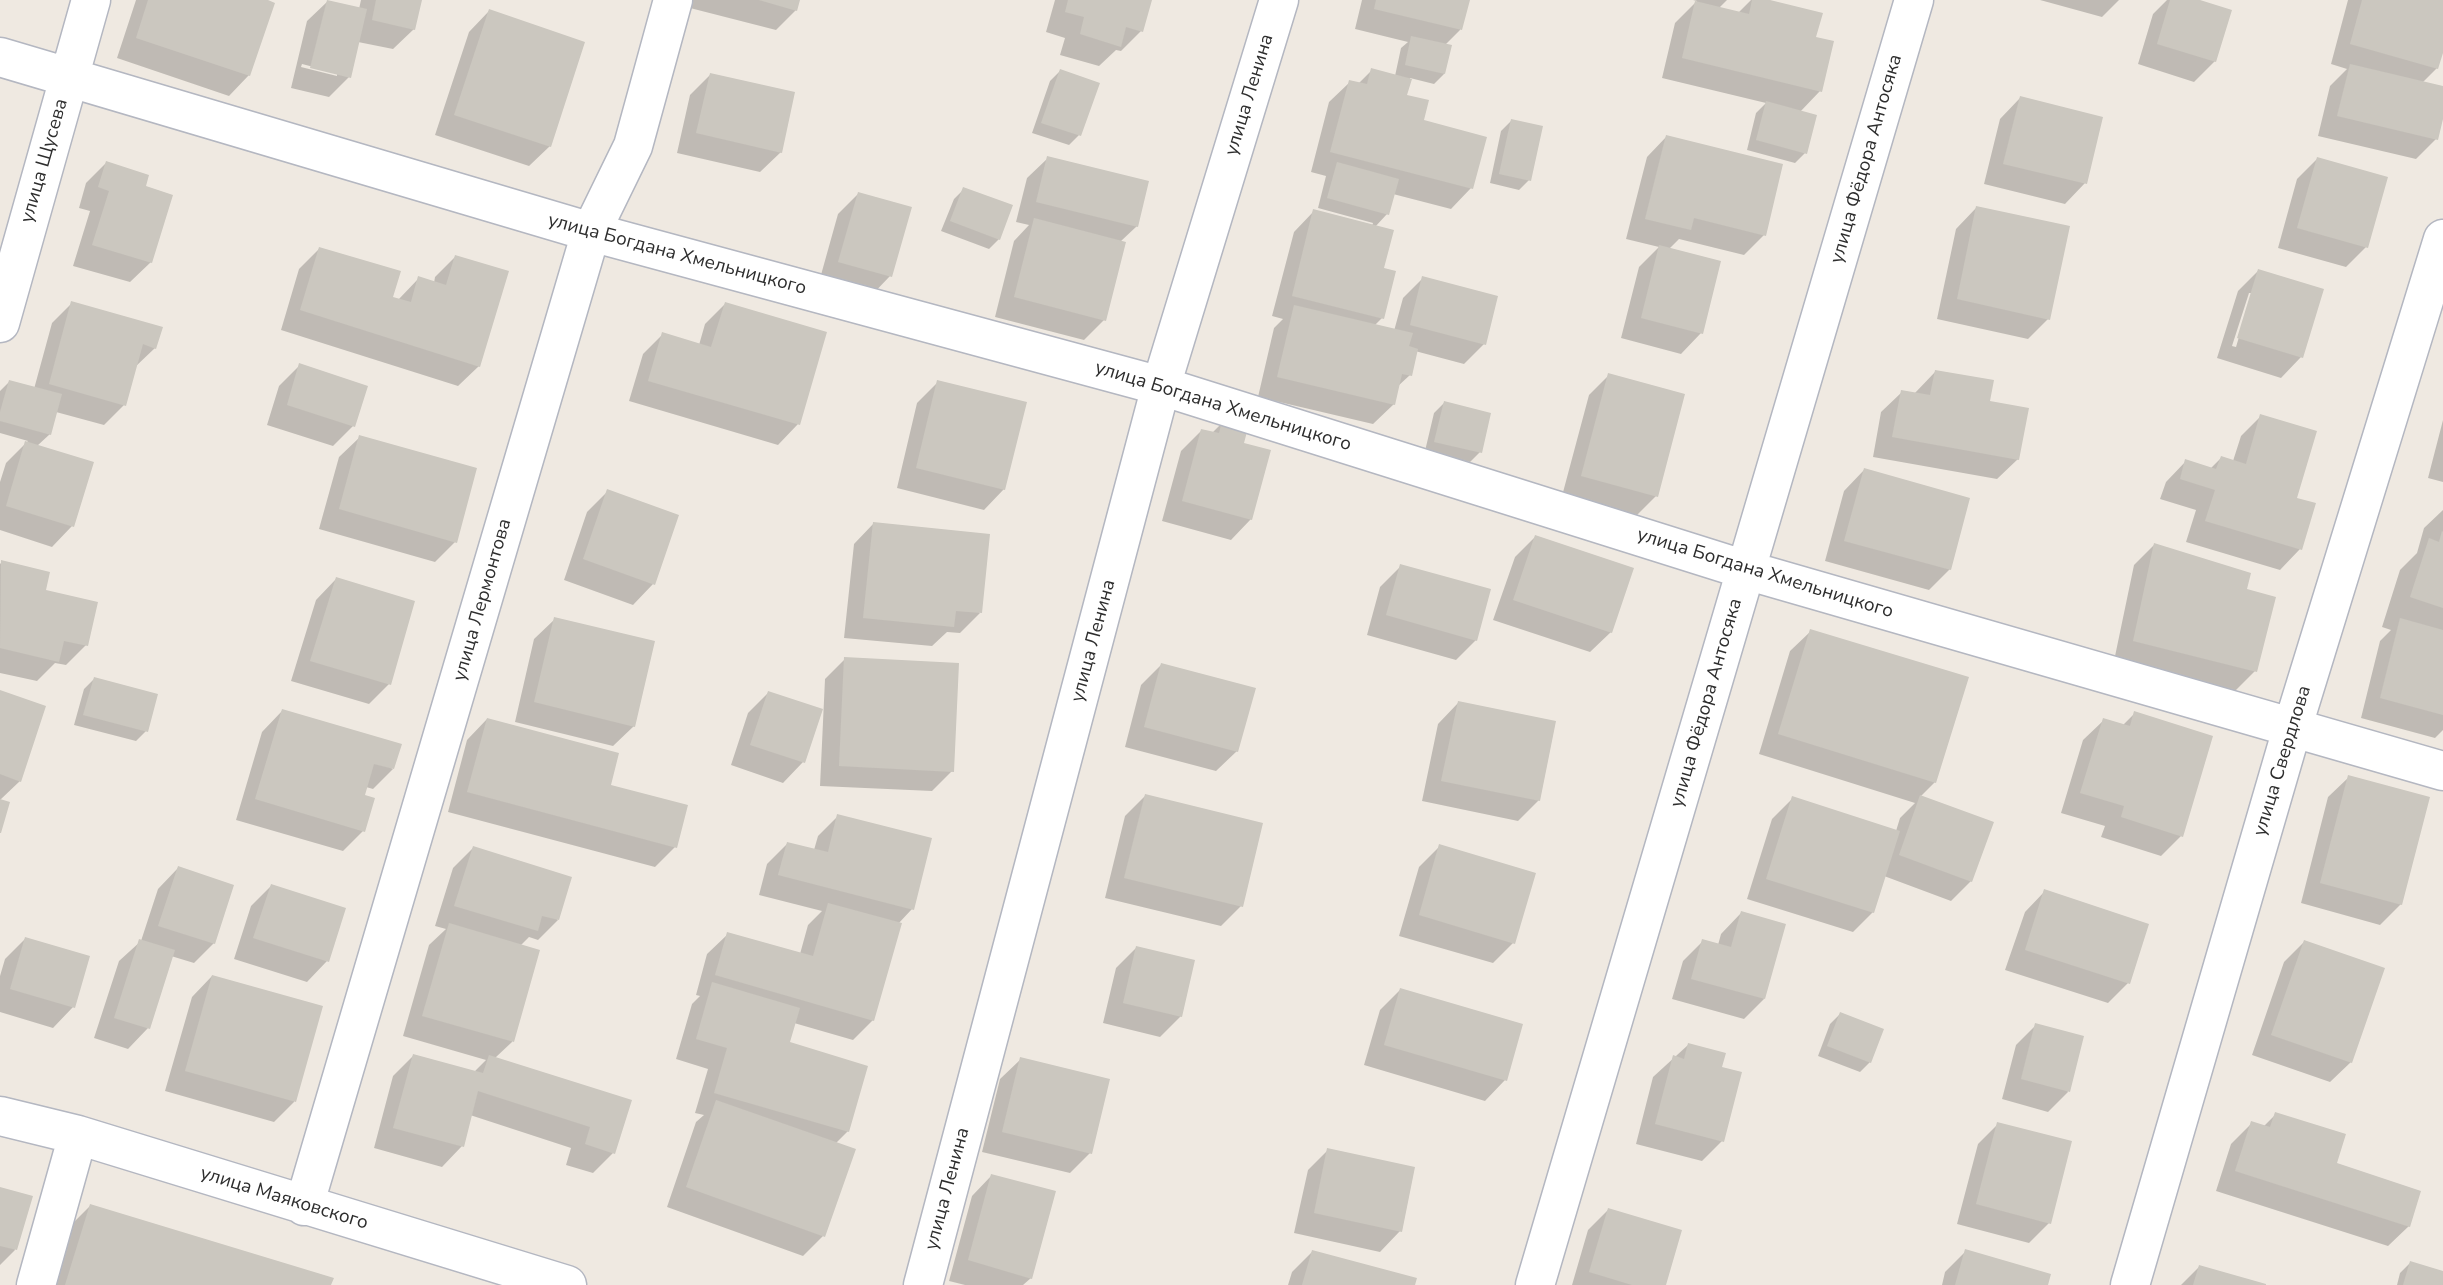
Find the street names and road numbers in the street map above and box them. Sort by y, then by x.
street label: улица Ленина [1221,31,1279,159]
street label: улица Фёдора Антосяка [1826,52,1908,266]
street label: улица Щусева [16,96,74,226]
street label: улица Богдана Хмельницкого [545,209,809,301]
street label: улица Богдана Хмельницкого [1092,357,1354,457]
street label: улица Лермонтова [449,516,517,684]
street label: улица Богдана Хмельницкого [1634,524,1896,624]
street label: улица Ленина [1067,577,1121,705]
street label: улица Фёдора Антосяка [1666,596,1748,810]
street label: улица Свердлова [2249,683,2317,839]
street label: улица Ленина [921,1125,975,1253]
street label: улица Маяковского [197,1163,371,1235]

